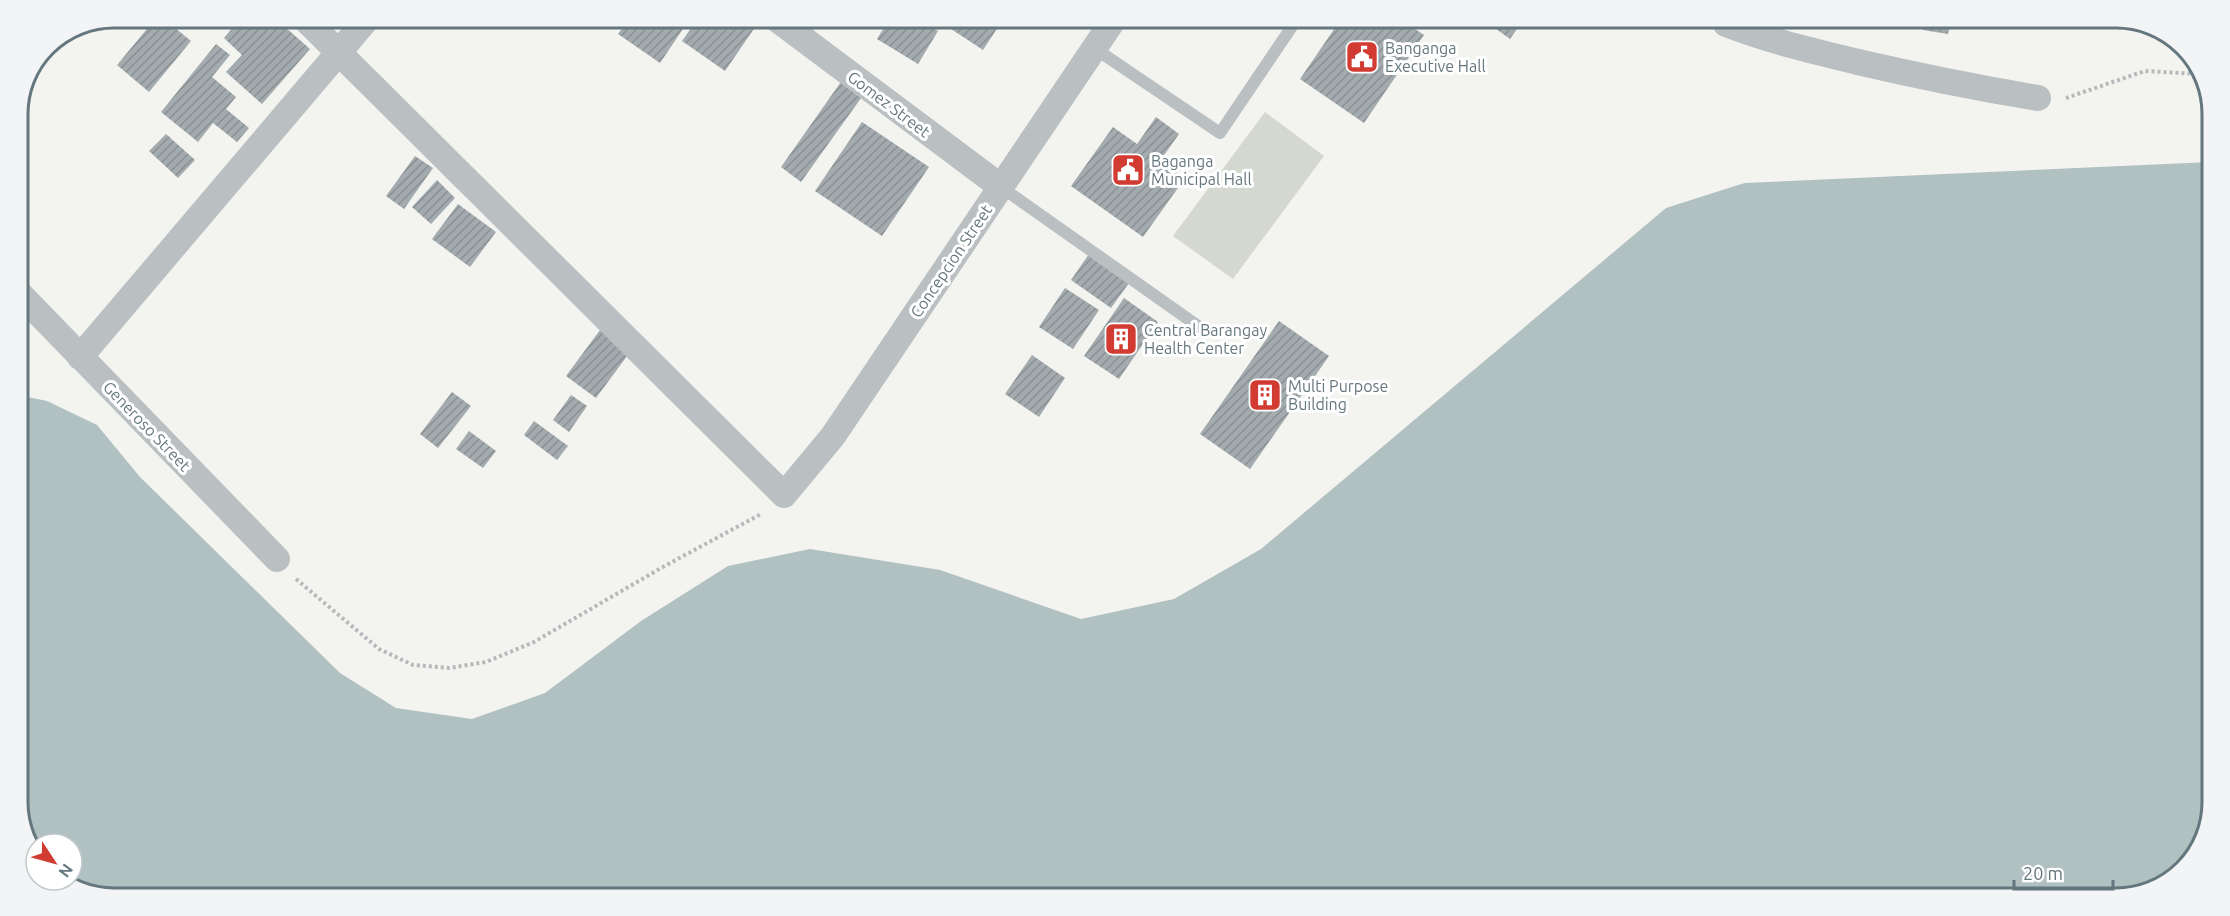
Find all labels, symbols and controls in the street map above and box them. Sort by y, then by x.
public building icon: Banganga Executive Hall [1344,39,1380,75]
place label: Banganga Executive Hall [1385,39,1486,75]
street label: Gomez Street [844,67,934,141]
public building icon: Baganga Municipal Hall [1110,152,1146,188]
place label: Baganga Municipal Hall [1151,152,1252,188]
street label: Concepcion Street [907,201,996,321]
building icon: Central Barangay Health Center [1103,321,1139,357]
place label: Central Barangay Health Center [1144,321,1267,357]
street label: Generoso Street [100,377,195,475]
building icon: Multi Purpose Building [1247,377,1283,413]
place label: Multi Purpose Building [1288,377,1388,413]
north arrow [24,832,84,892]
scale bar [2014,853,2113,891]
text: N [55,861,77,881]
text: 20 m [2023,863,2063,883]

